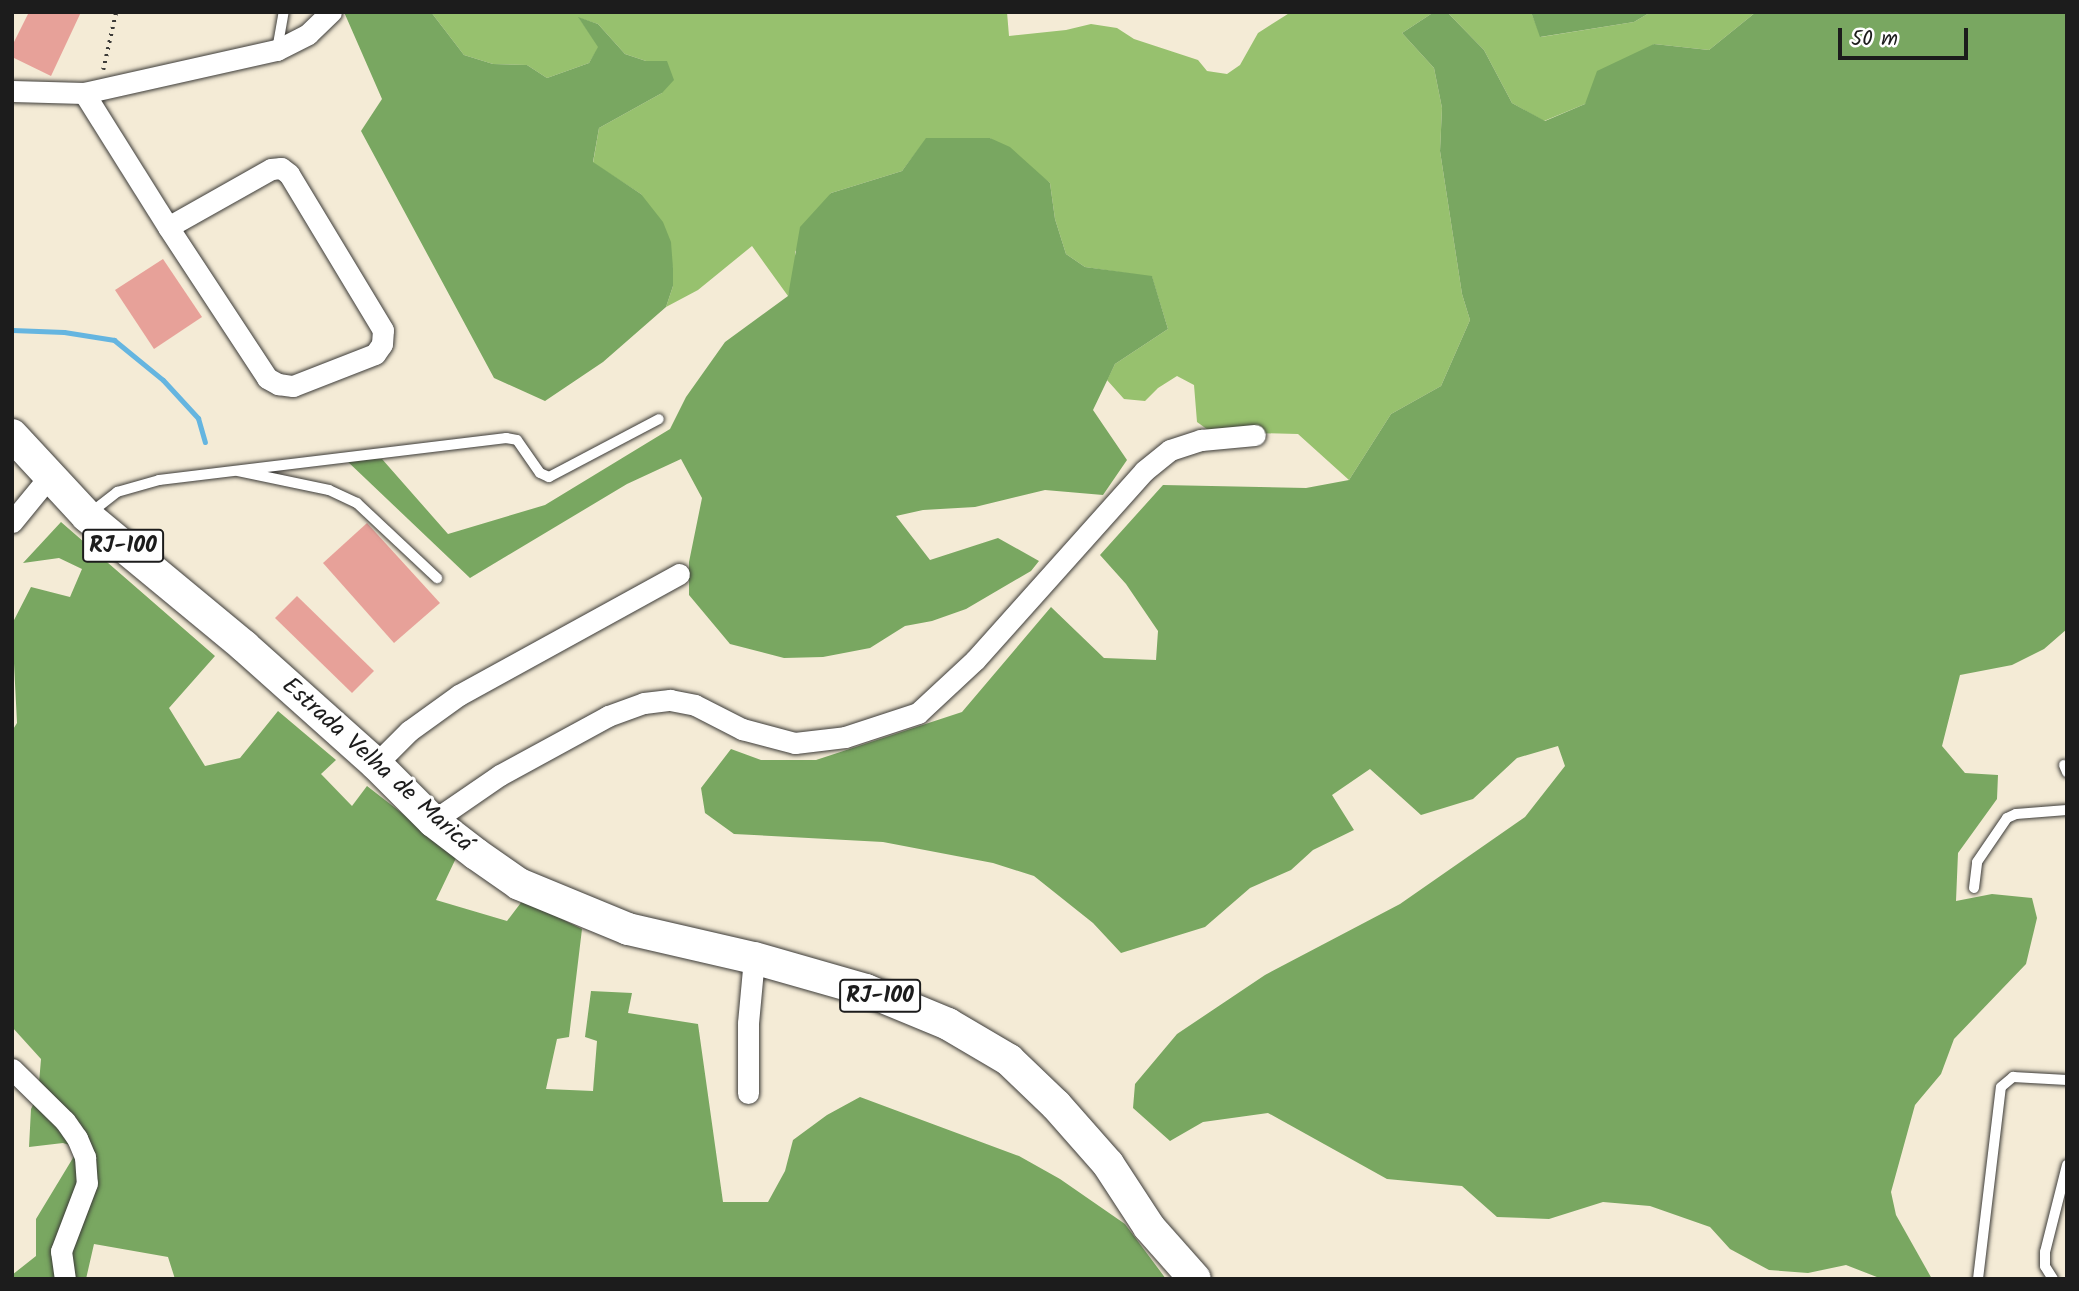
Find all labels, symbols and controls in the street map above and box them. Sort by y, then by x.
scale bar [1841,14,1970,58]
text: 50 m [1851,23,1898,56]
road number: RJ-100 [81,526,165,566]
street label: Estrada Velha de Maricá [276,672,478,858]
road number: RJ-100 [838,976,922,1015]

